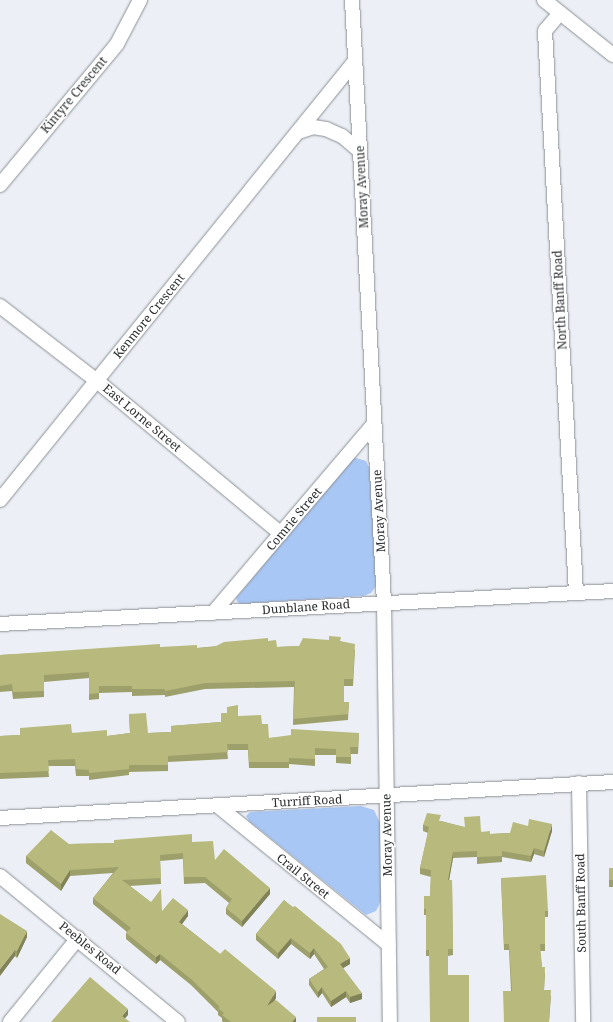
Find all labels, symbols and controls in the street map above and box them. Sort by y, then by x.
street label: Kintyre Crescent [38,54,110,136]
street label: Moray Avenue [353,145,371,229]
street label: North Banff Road [550,250,570,350]
street label: Kenmore Crescent [110,271,188,361]
street label: East Lorne Street [100,381,184,455]
street label: Moray Avenue [370,469,388,553]
street label: Comrie Street [263,484,325,554]
street label: Dunblane Road [262,597,350,617]
street label: Turriff Road [271,792,343,810]
street label: Moray Avenue [379,793,395,877]
street label: Crail Street [274,850,332,902]
street label: South Banff Road [573,853,589,953]
street label: Peebles Road [56,919,124,977]

